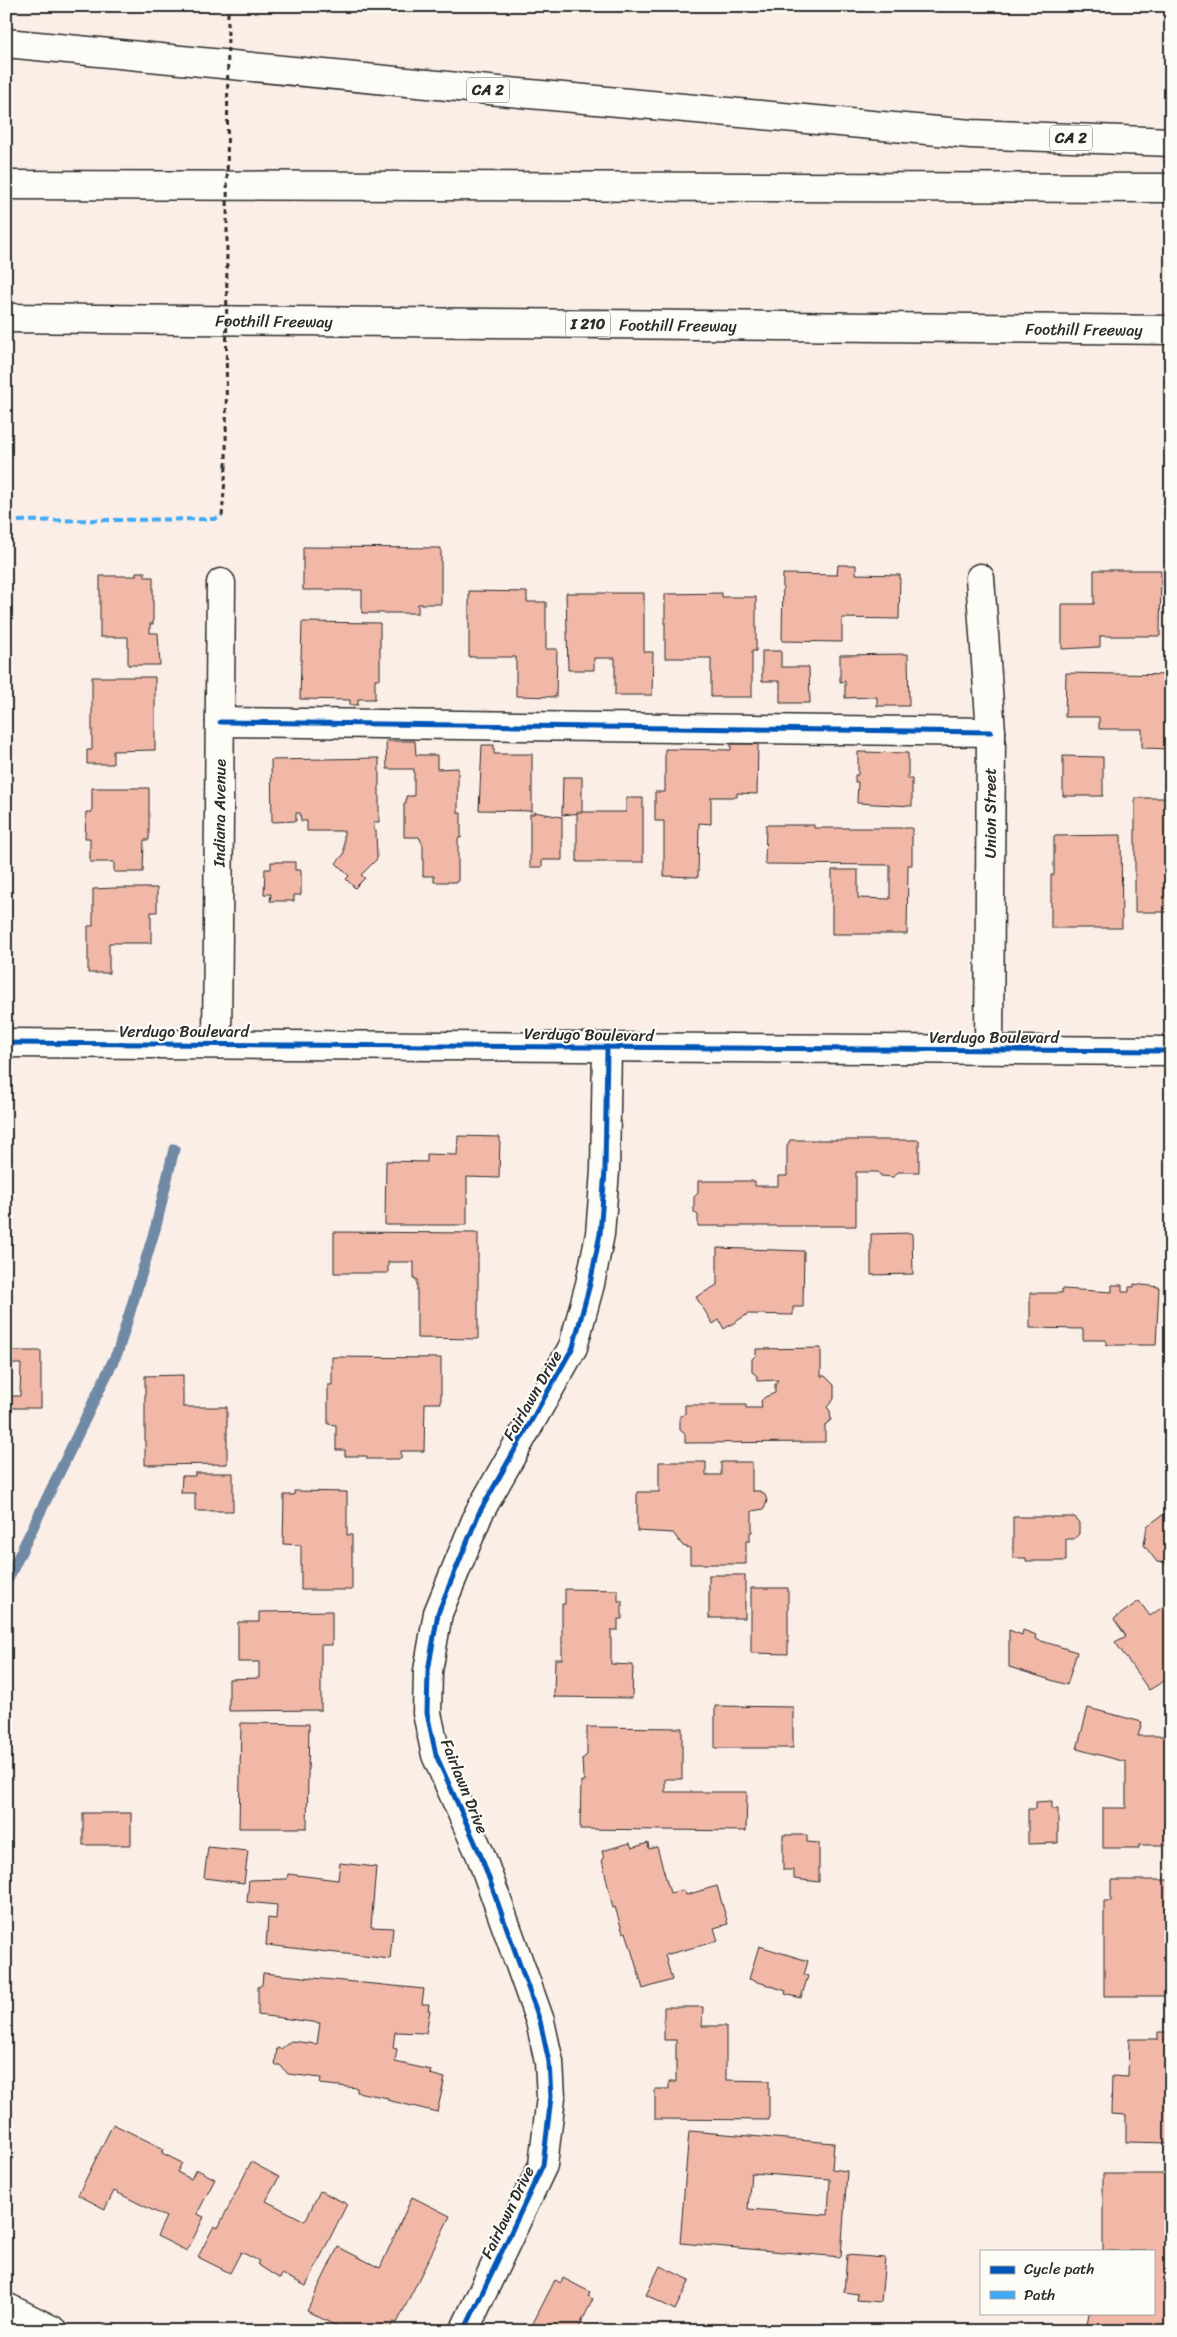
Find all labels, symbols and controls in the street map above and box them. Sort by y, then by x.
road number: CA 2 [467,78,509,102]
road number: CA 2 [1050,126,1092,150]
street label: Foothill Freeway [215,306,333,336]
street label: Foothill Freeway [619,310,737,341]
road number: I 210 [566,312,610,336]
street label: Foothill Freeway [1025,314,1143,345]
street label: Indiana Avenue [205,759,234,868]
street label: Union Street [976,768,1005,858]
street label: Verdugo Boulevard [119,1017,250,1046]
street label: Verdugo Boulevard [524,1019,656,1050]
street label: Verdugo Boulevard [929,1023,1060,1052]
street label: Fairlawn Drive [495,1345,570,1446]
street label: Fairlawn Drive [432,1734,497,1838]
street label: Fairlawn Drive [472,2161,542,2264]
legend [980,2250,1154,2314]
text: Cycle path [1024,2256,1095,2282]
text: Path [1024,2282,1055,2308]

